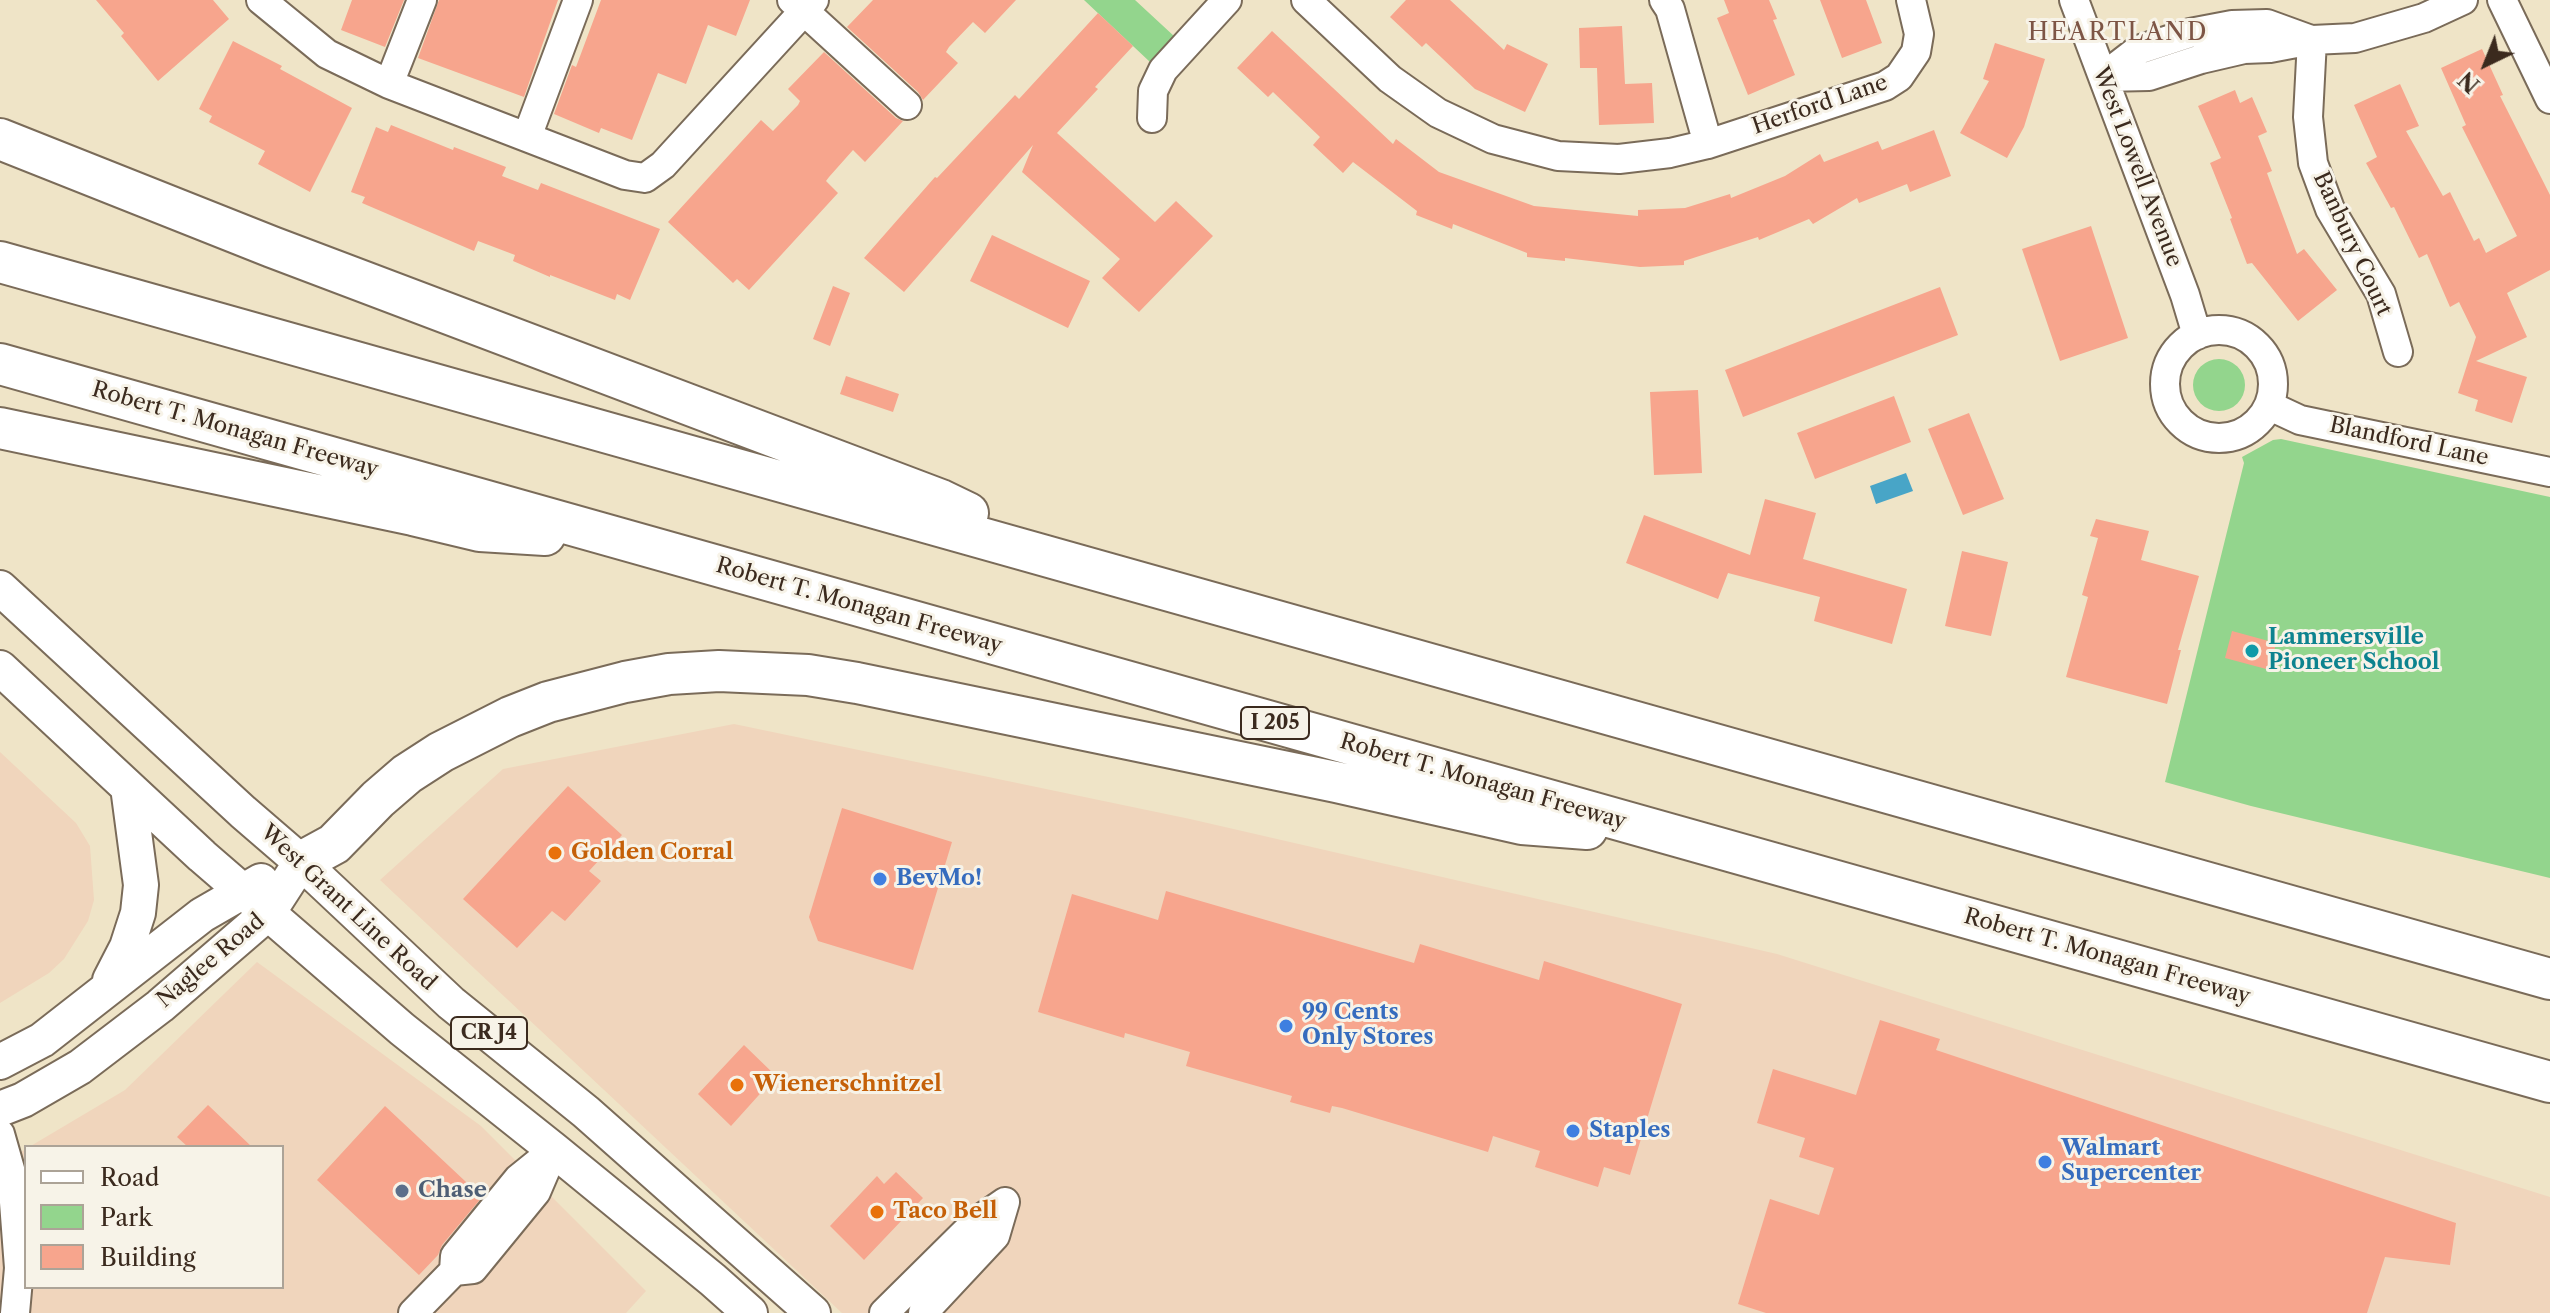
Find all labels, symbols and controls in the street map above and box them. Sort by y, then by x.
district label: HEARTLAND [2028,19,2208,47]
north arrow [2446,24,2526,104]
street label: West Lowell Avenue [2087,63,2187,271]
text: N [2453,66,2485,98]
street label: Herford Lane [1749,70,1891,140]
street label: Banbury Court [2307,168,2397,320]
street label: Robert T. Monagan Freeway [89,376,381,484]
street label: Blandford Lane [2327,412,2491,472]
street label: Robert T. Monagan Freeway [713,552,1005,660]
place label: Lammersville Pioneer School [2268,625,2440,676]
marker: Lammersville Pioneer School [2243,642,2261,660]
road number: I 205 [1241,707,1309,739]
street label: Robert T. Monagan Freeway [1337,728,1629,836]
street label: West Grant Line Road [255,820,441,996]
place label: Golden Corral [571,840,733,866]
marker: Golden Corral [546,844,564,862]
place label: BevMo! [896,866,982,892]
marker: BevMo! [871,870,889,888]
street label: Robert T. Monagan Freeway [1961,903,2253,1011]
street label: Naglee Road [152,908,270,1014]
place label: 99 Cents Only Stores [1302,1000,1433,1052]
road number: CR J4 [451,1017,527,1049]
marker: 99 Cents Only Stores [1277,1017,1295,1035]
place label: Wienerschnitzel [753,1072,942,1098]
marker: Wienerschnitzel [728,1076,746,1094]
place label: Staples [1589,1118,1671,1144]
marker: Staples [1564,1122,1582,1140]
place label: Walmart Supercenter [2061,1136,2201,1188]
legend [24,1145,284,1289]
marker: Walmart Supercenter [2036,1153,2054,1171]
text: Road [100,1163,159,1192]
place label: Chase [418,1178,487,1204]
marker: Chase [393,1182,411,1200]
place label: Taco Bell [893,1199,998,1225]
text: Park [100,1203,152,1232]
marker: Taco Bell [868,1203,886,1221]
text: Building [100,1243,196,1272]

